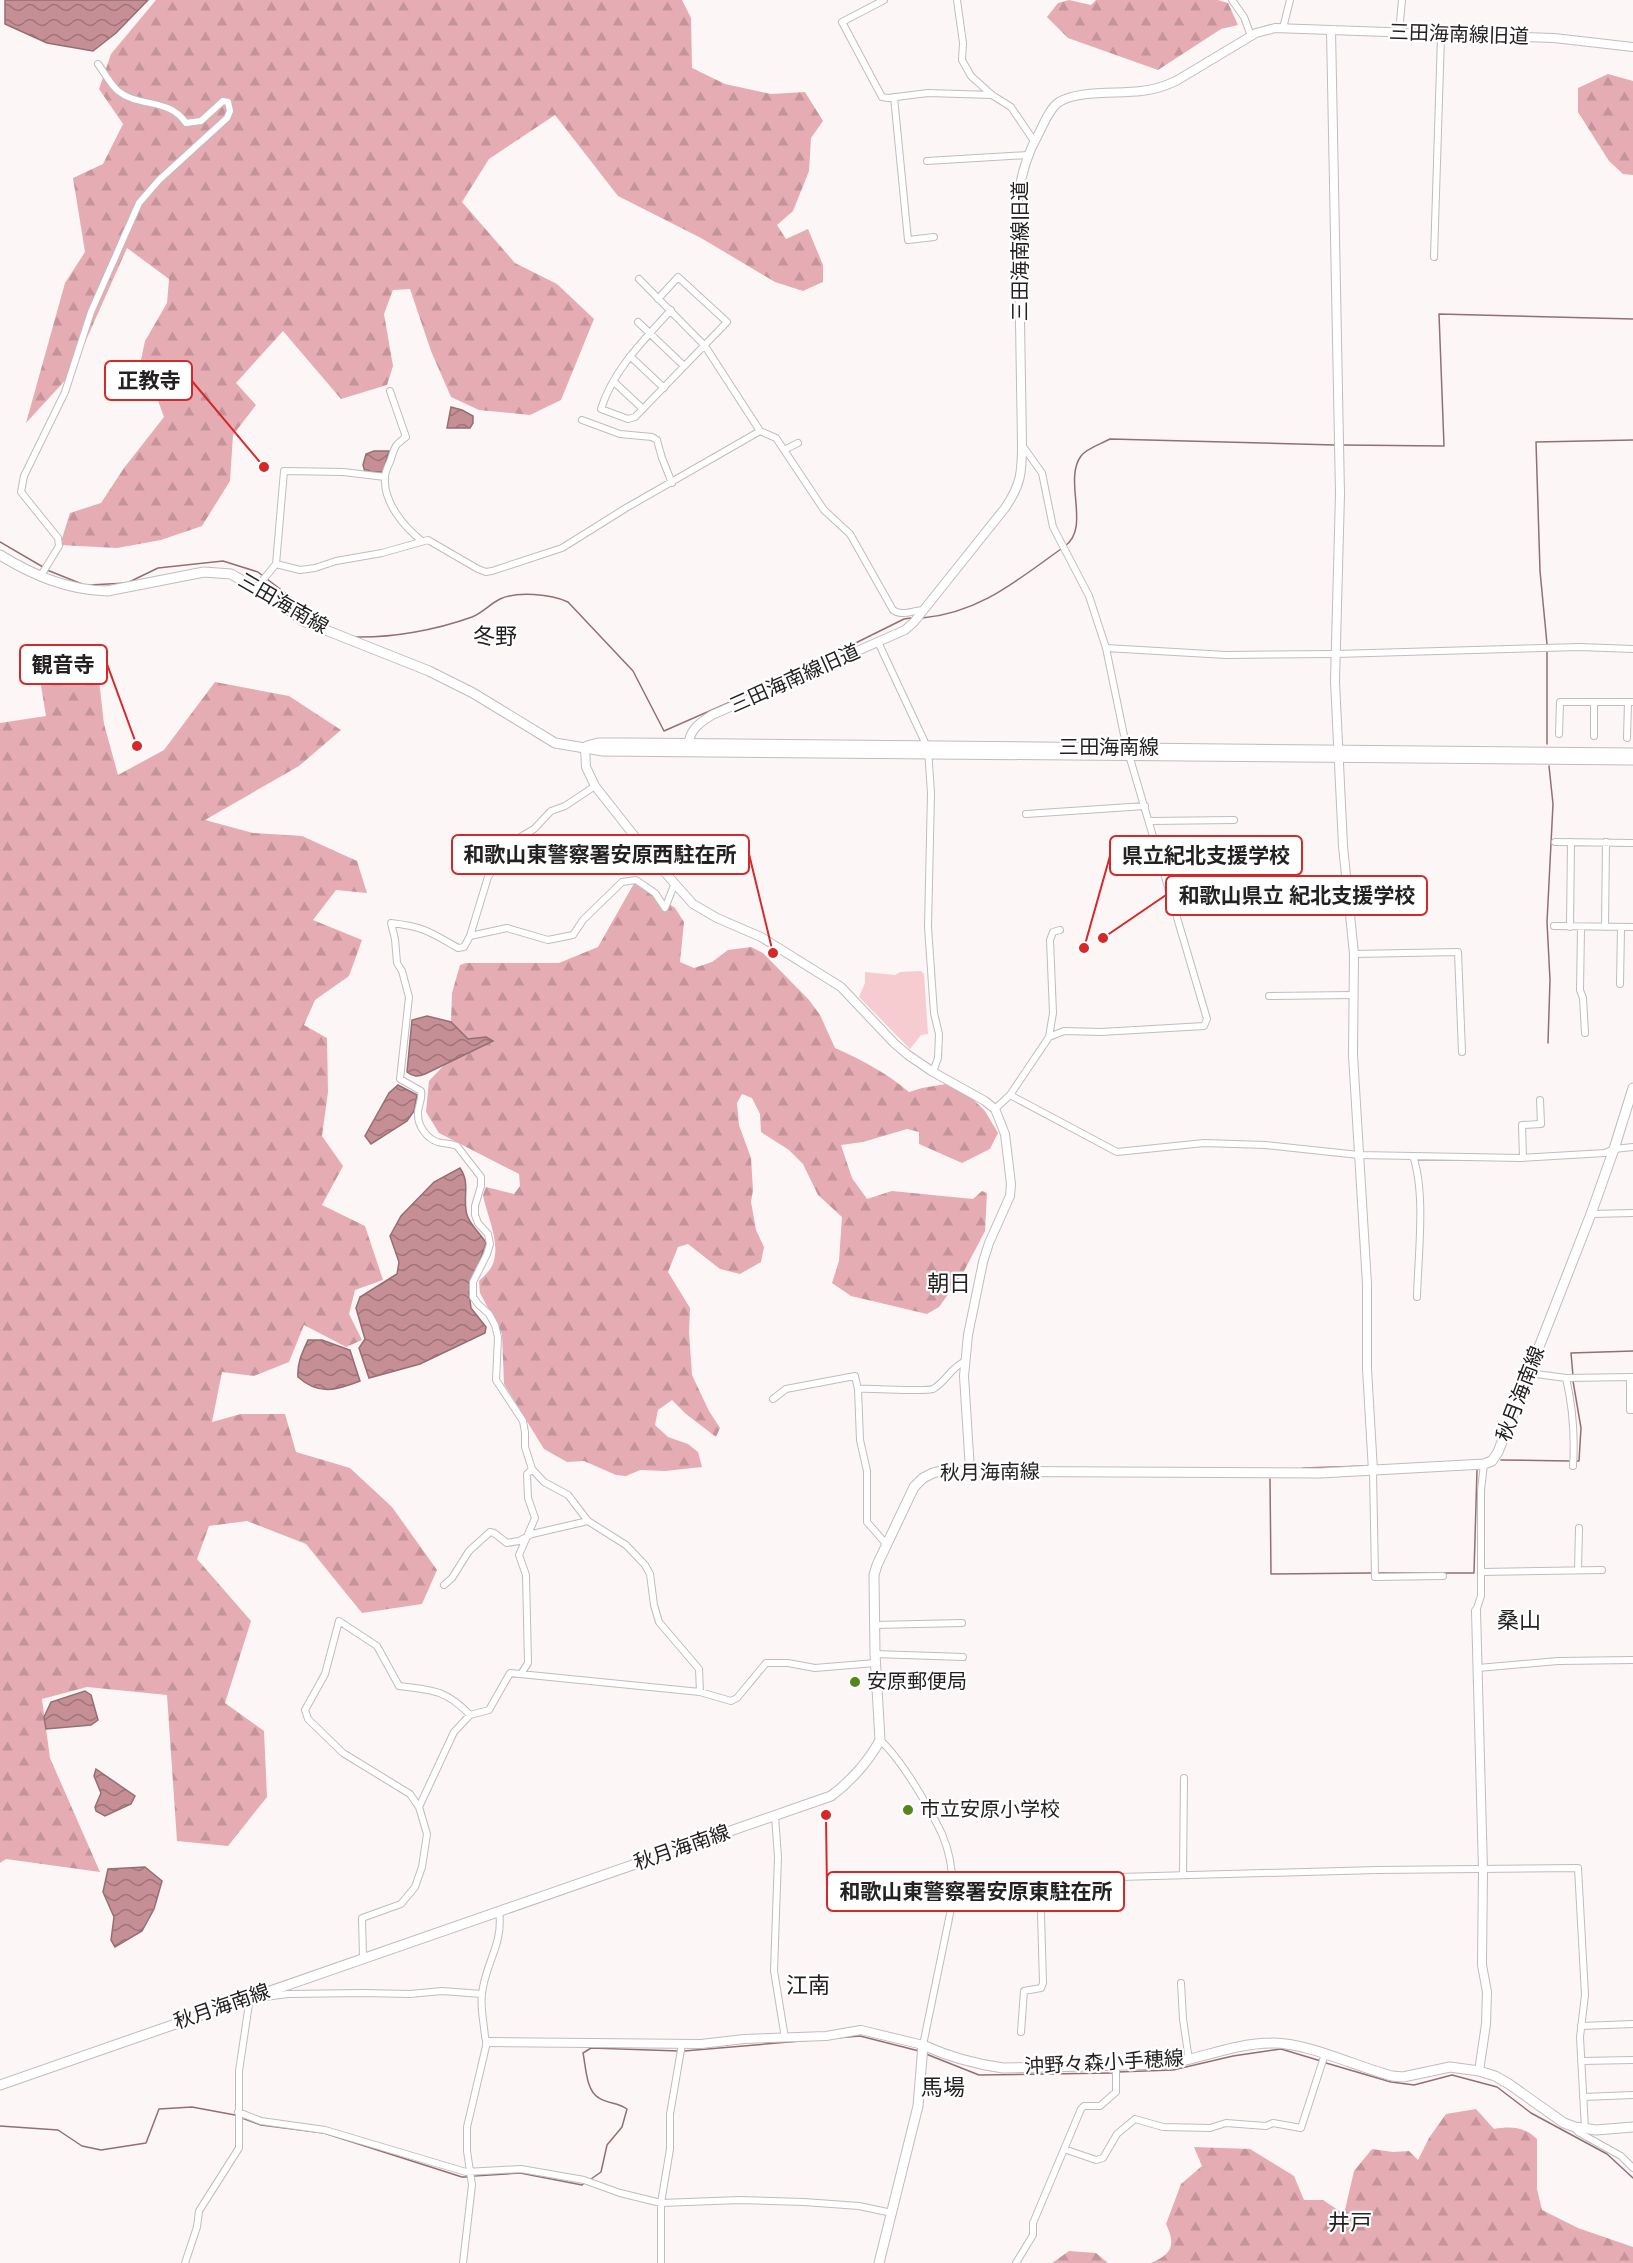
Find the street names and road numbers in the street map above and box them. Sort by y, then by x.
street label: 三田海南線旧道 [1389,21,1529,49]
street label: 三田海南線旧道 [1009,181,1033,321]
street label: 三田海南線 [234,569,332,639]
street label: 三田海南線旧道 [726,640,864,718]
street label: 三田海南線 [1059,736,1159,760]
street label: 秋月海南線 [1492,1343,1550,1445]
street label: 秋月海南線 [940,1460,1040,1486]
street label: 秋月海南線 [631,1820,733,1876]
street label: 秋月海南線 [171,1979,273,2035]
street label: 沖野々森小手穂線 [1023,2047,1185,2079]

